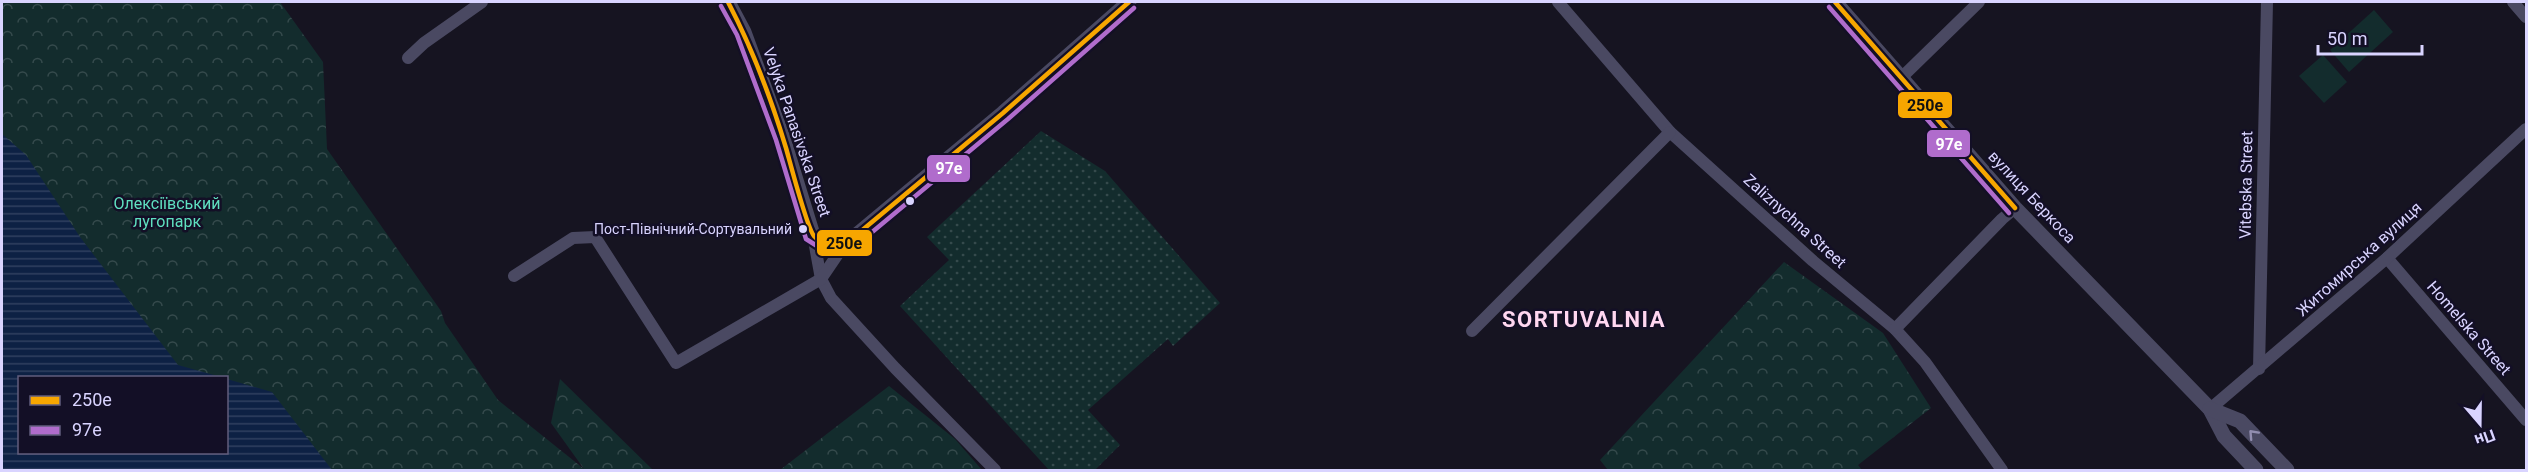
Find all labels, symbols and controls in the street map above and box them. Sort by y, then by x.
scale bar [2318,18,2422,56]
text: 50 m [2327,28,2367,49]
street label: Velyka Panasivska Street [759,45,835,219]
line badge: 250е [1897,91,1953,119]
text: 250е [1907,96,1943,115]
line badge: 97е [1926,129,1971,158]
street label: Vitebska Street [2236,131,2256,239]
text: 97е [1936,135,1963,154]
street label: вулиця Беркоса [1984,147,2080,247]
line badge: 97е [926,154,971,183]
text: 97е [936,159,963,178]
street label: Zaliznychna Street [1740,170,1850,272]
park label: Олексіївський лугопарк [114,194,220,231]
unlabelled marker [904,195,916,207]
street label: Житомирська вулиця [2292,198,2426,320]
place label: Пост-Північний-Сортувальний [594,221,792,237]
marker: Пост-Північний-Сортувальний [797,223,809,235]
line badge: 250е [816,229,873,257]
text: 250е [826,234,862,253]
street label: Homelska Street [2423,277,2515,379]
district label: SORTUVALNIA [1502,307,1666,332]
legend [18,376,228,454]
text: 250е [72,389,112,410]
north arrow [2450,394,2510,454]
text: 97е [72,419,102,440]
text: Пн [2472,425,2498,450]
one-way arrow [2249,430,2260,441]

